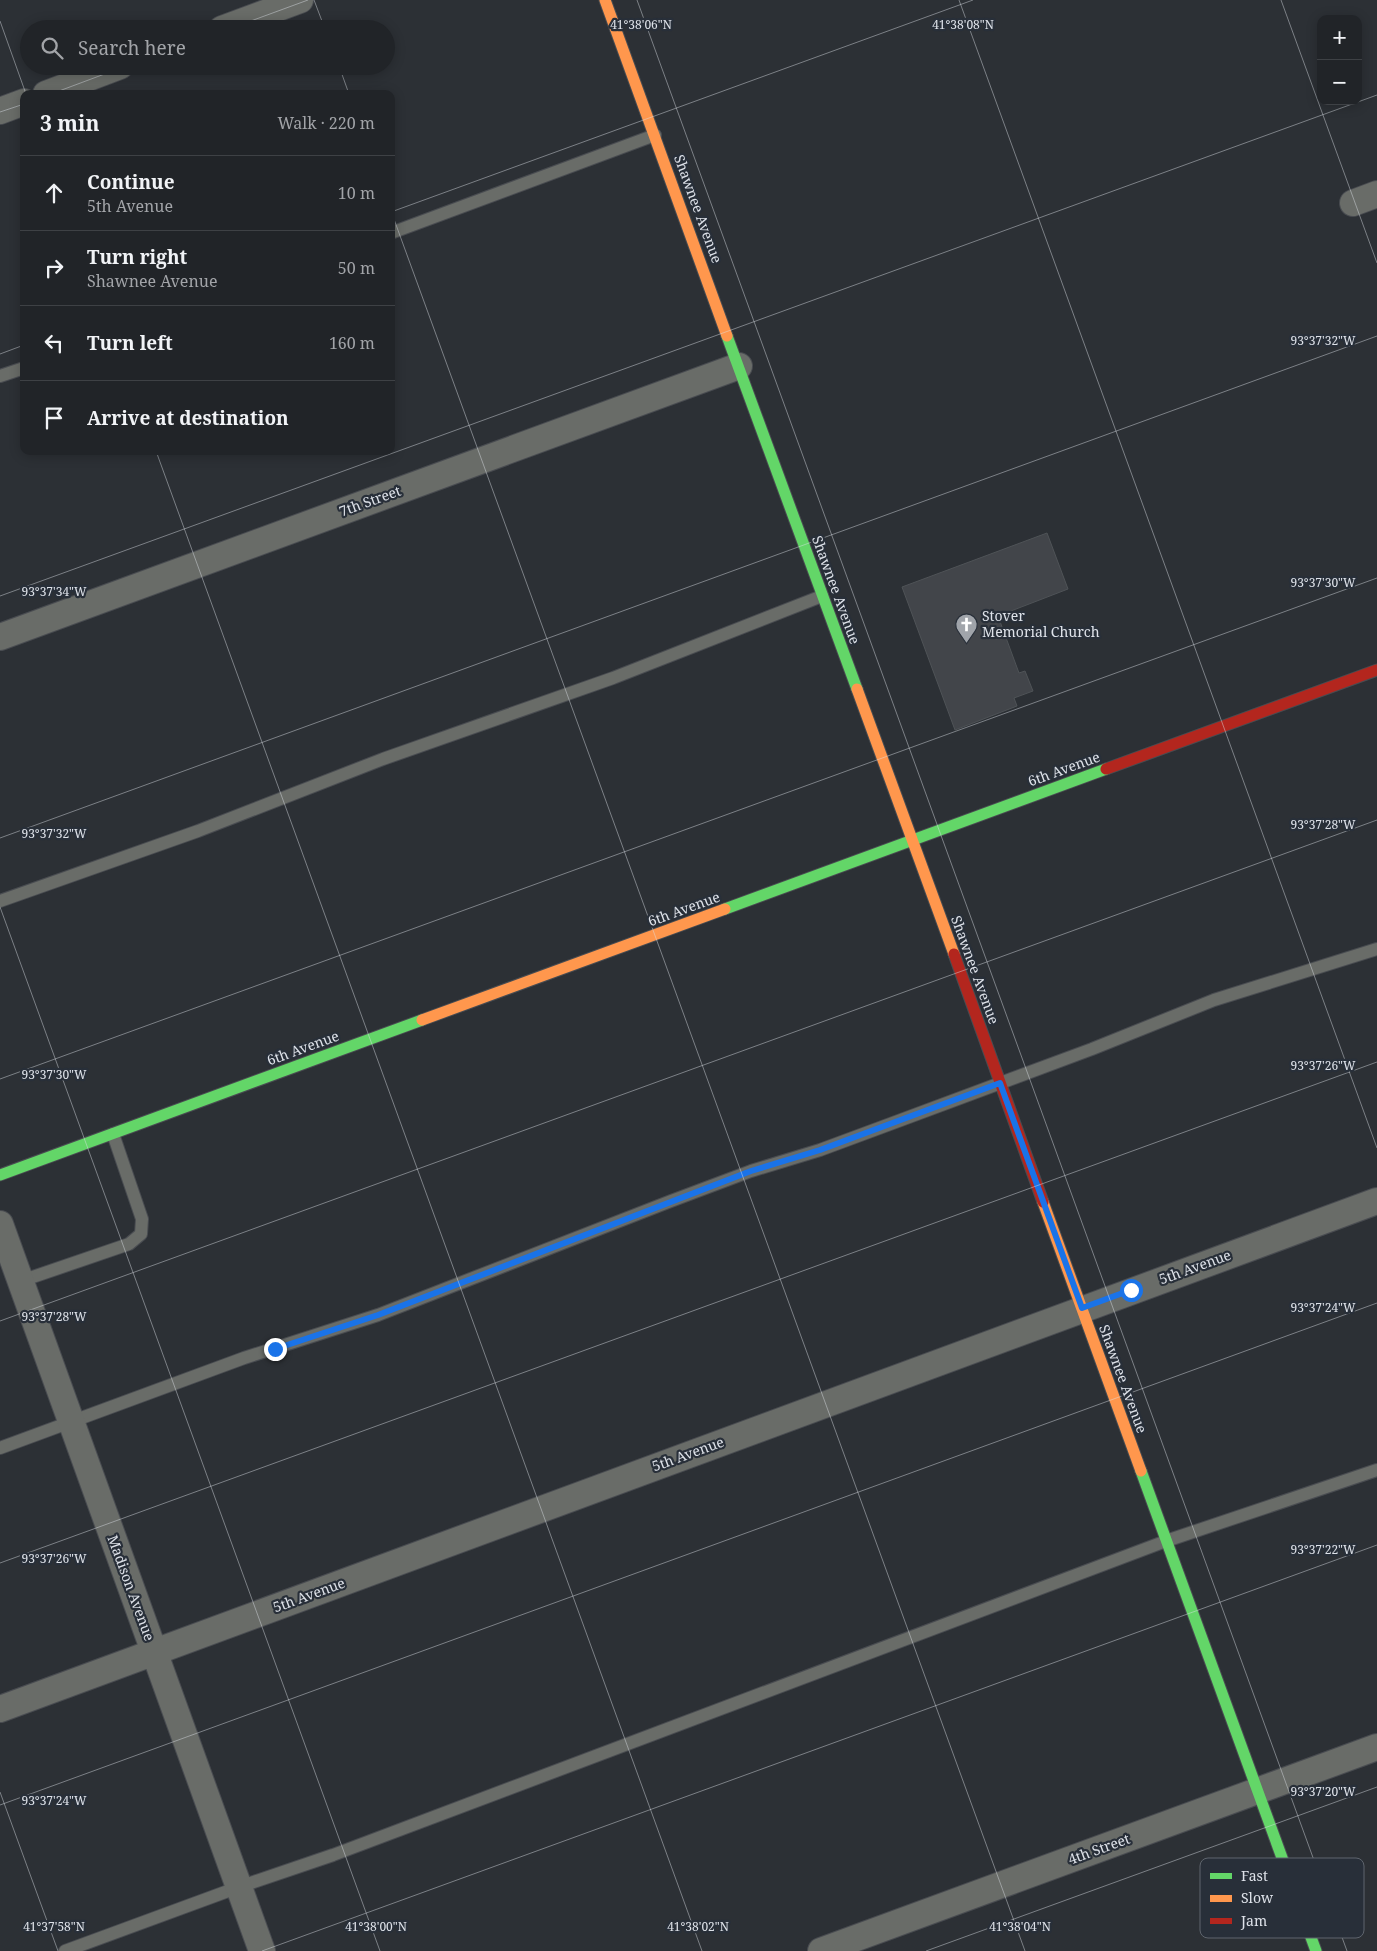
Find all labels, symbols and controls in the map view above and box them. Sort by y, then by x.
map controls [1317,15,1362,105]
button: + [1317,15,1362,60]
text: 41°38'06"N [610,16,672,33]
text: 41°38'08"N [932,16,994,33]
search box [20,20,395,75]
icon: search [38,34,66,62]
text: Search here [78,35,186,61]
button: − [1317,60,1362,105]
text: 3 min [40,109,99,137]
text: Walk · 220 m [278,112,375,134]
street label: Shawnee Avenue [670,152,727,266]
text: Continue [87,169,175,195]
icon: ahead [40,179,68,207]
text: 10 m [338,182,375,204]
text: 5th Avenue [87,195,173,217]
text: Turn right [87,244,187,270]
icon: right [40,254,68,282]
text: 50 m [338,257,375,279]
text: Shawnee Avenue [87,270,217,292]
icon: left [40,329,68,357]
text: Turn left [87,330,173,356]
text: 160 m [329,332,375,354]
text: 93°37'32"W [1290,332,1356,349]
icon: arrive [40,404,68,432]
text: Arrive at destination [87,405,289,431]
street label: 7th Street [336,481,403,520]
street label: Shawnee Avenue [808,533,865,647]
text: 93°37'30"W [1290,574,1356,591]
text: 93°37'34"W [21,583,87,600]
place label: Stover Memorial Church [982,606,1100,641]
church icon: Stover Memorial Church [954,612,978,643]
street label: 6th Avenue [1025,747,1102,790]
text: 93°37'28"W [1290,816,1356,833]
text: 93°37'32"W [21,825,87,842]
street label: 6th Avenue [645,887,722,930]
street label: Shawnee Avenue [947,913,1004,1027]
street label: 6th Avenue [264,1026,341,1069]
text: 93°37'26"W [1290,1057,1356,1074]
text: 93°37'30"W [21,1066,87,1083]
street label: 5th Avenue [1156,1245,1233,1288]
route start [1120,1279,1143,1302]
text: 93°37'24"W [1290,1299,1356,1316]
text: 93°37'28"W [21,1308,87,1325]
street label: Shawnee Avenue [1095,1322,1152,1436]
route end [264,1338,287,1361]
street label: 5th Avenue [649,1432,726,1475]
street label: Madison Avenue [104,1532,159,1643]
text: 93°37'22"W [1290,1541,1356,1558]
text: 93°37'26"W [21,1550,87,1567]
street label: 5th Avenue [270,1573,347,1616]
text: 93°37'20"W [1290,1783,1356,1800]
text: 93°37'24"W [21,1792,87,1809]
street label: 4th Street [1065,1829,1132,1868]
legend [1200,1858,1364,1938]
text: Fast [1241,1866,1268,1885]
text: Slow [1241,1888,1274,1907]
text: Jam [1240,1911,1267,1930]
text: 41°37'58"N [23,1918,85,1935]
text: 41°38'00"N [345,1918,407,1935]
text: 41°38'02"N [667,1918,729,1935]
text: 41°38'04"N [989,1918,1051,1935]

